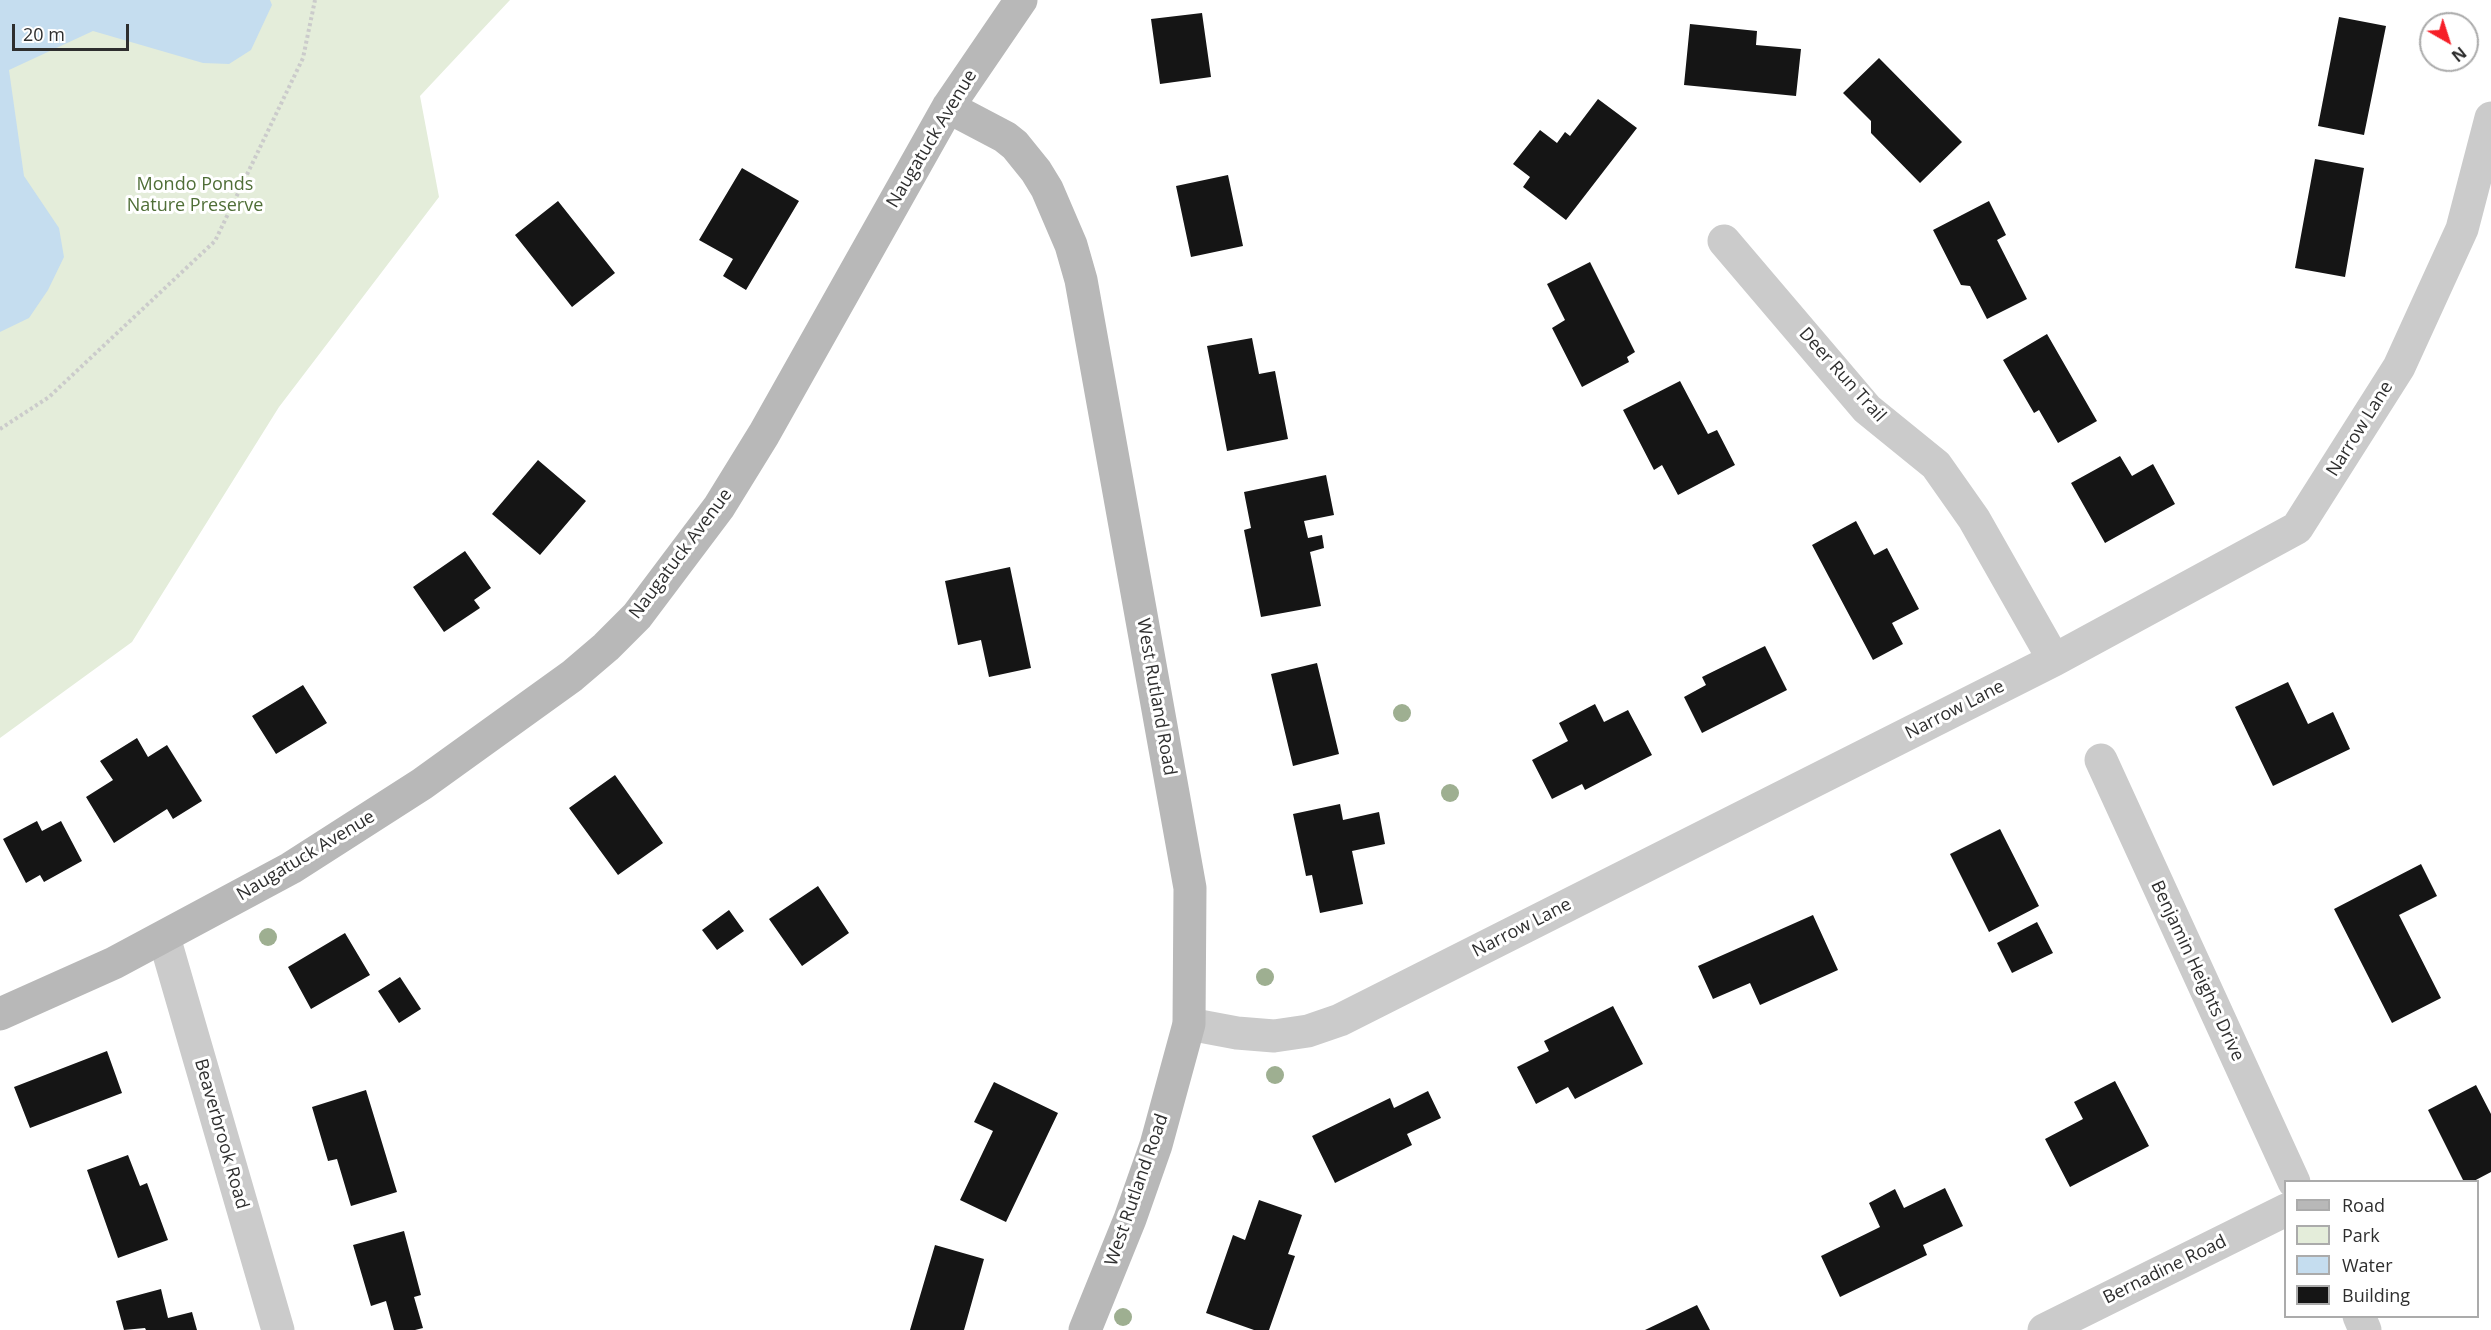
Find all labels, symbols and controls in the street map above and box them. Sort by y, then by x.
scale bar [15,12,132,50]
north arrow [2419,12,2479,72]
text: 20 m [23,22,65,46]
text: N [2447,42,2471,67]
street label: Naugatuck Avenue [882,66,982,212]
park label: Mondo Ponds Nature Preserve [127,174,263,216]
street label: Deer Run Trail [1794,323,1890,427]
street label: Narrow Lane [2322,377,2398,481]
street label: Naugatuck Avenue [625,485,737,623]
street label: West Rutland Road [1132,617,1180,777]
street label: Narrow Lane [1902,676,2008,744]
street label: Naugatuck Avenue [233,806,379,906]
street label: Benjamin Heights Drive [2146,877,2248,1065]
street label: Narrow Lane [1469,894,1575,962]
street label: Beaverbrook Road [189,1056,253,1212]
street label: West Rutland Road [1101,1111,1173,1269]
legend [2284,1180,2479,1318]
text: Road [2342,1193,2385,1217]
text: Park [2342,1223,2380,1247]
street label: Bernadine Road [2100,1231,2230,1309]
text: Water [2342,1253,2393,1277]
text: Building [2342,1283,2410,1307]

